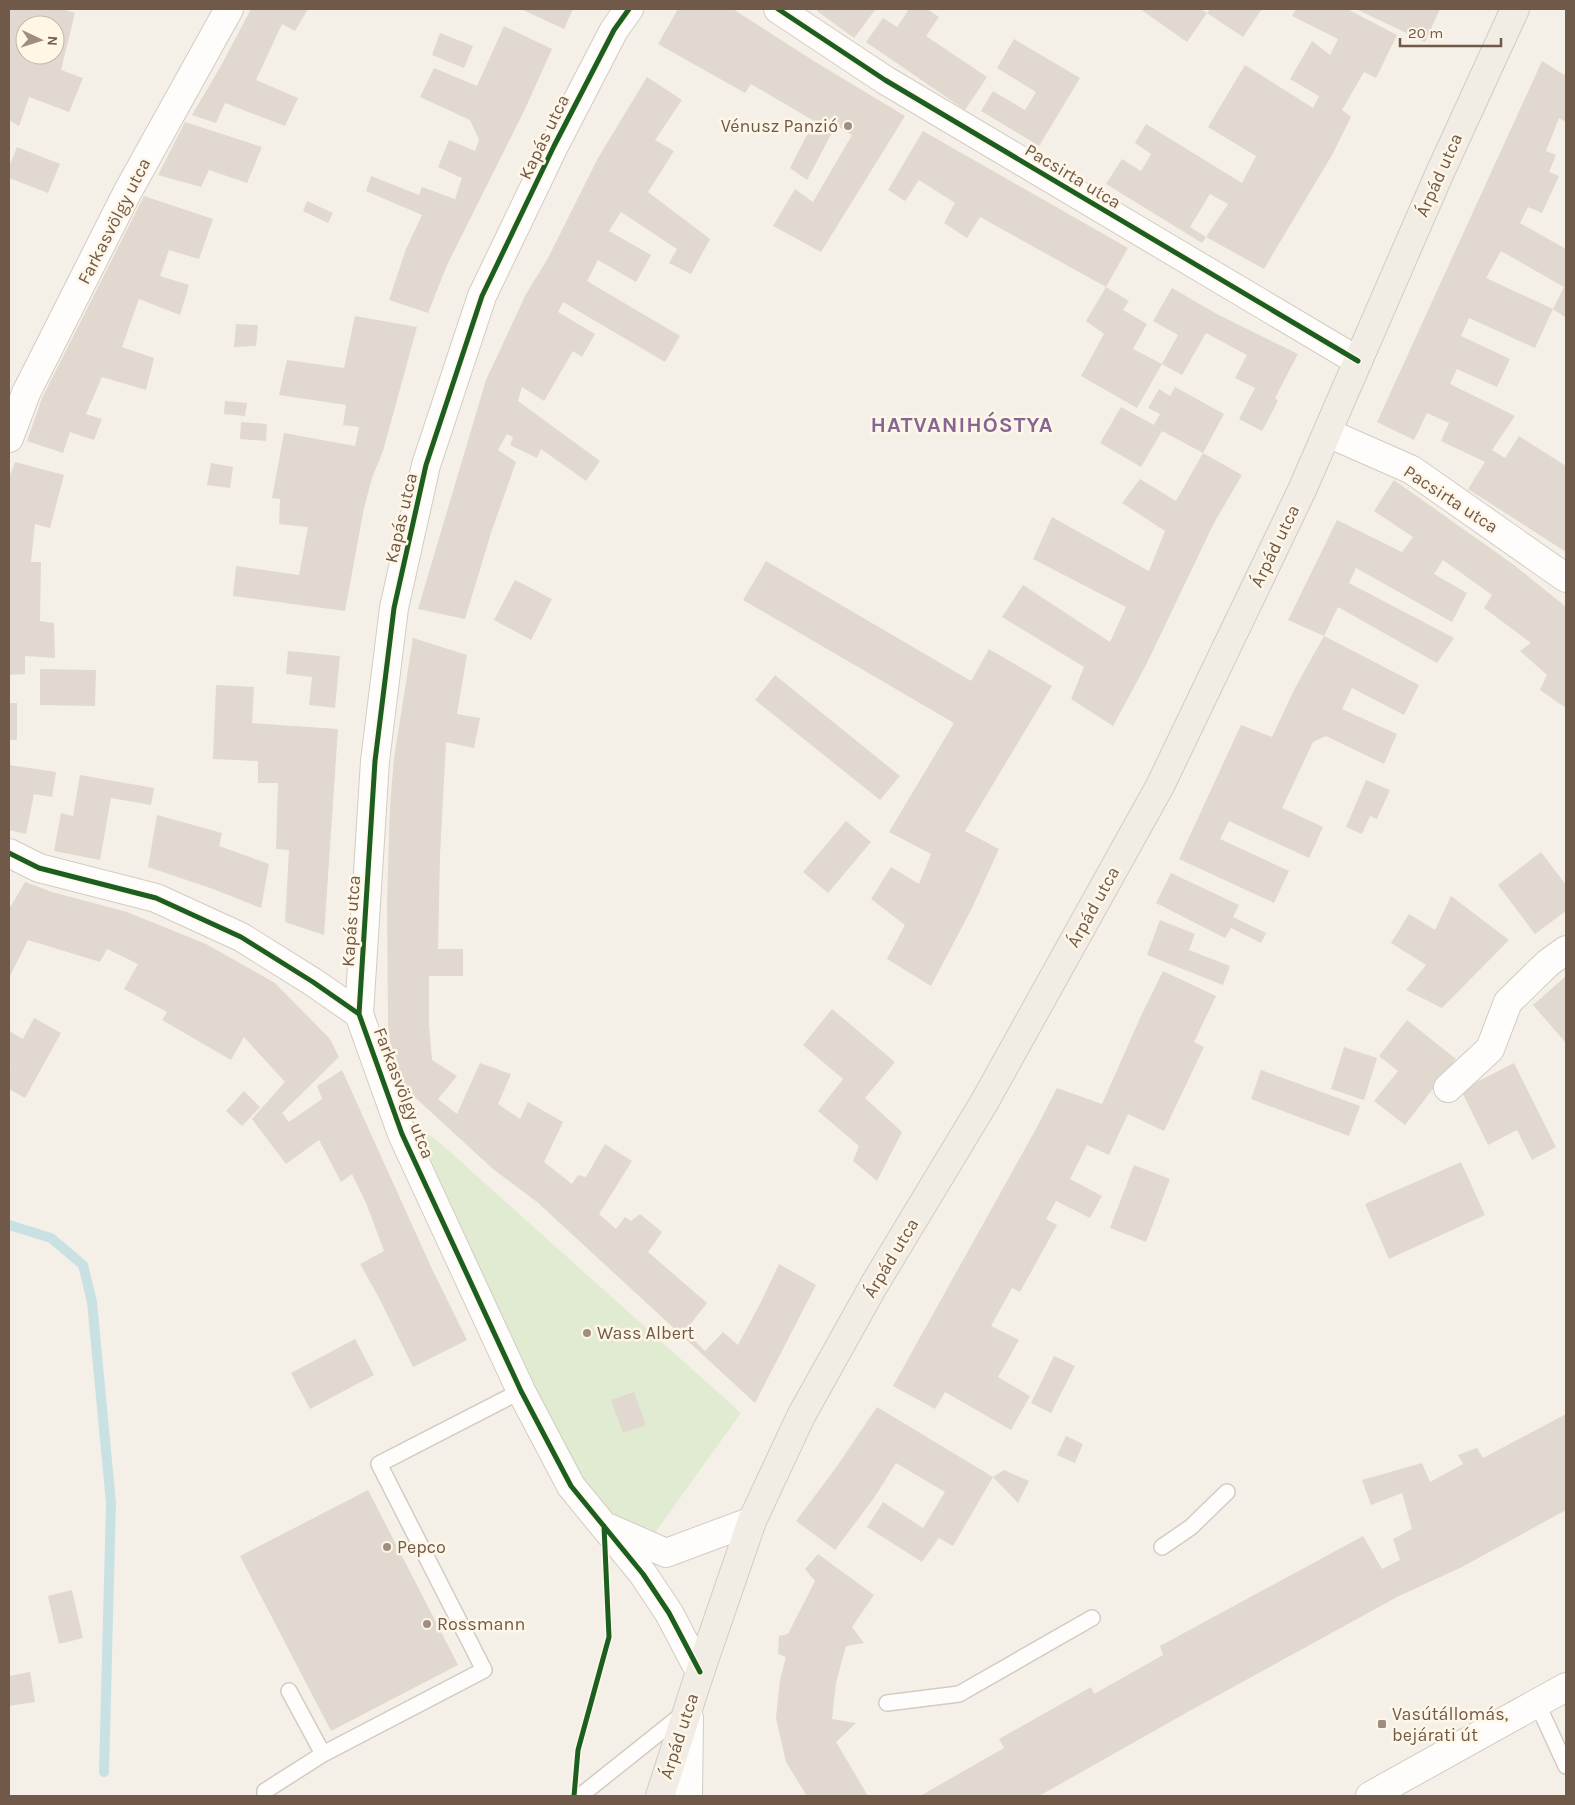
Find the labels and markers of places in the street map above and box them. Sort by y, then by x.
place label: Vénusz Panzió [721,115,838,137]
marker: Vénusz Panzió [842,120,854,132]
place label: Wass Albert [597,1322,694,1344]
marker: Wass Albert [581,1327,593,1339]
place label: Pepco [397,1536,446,1558]
marker: Pepco [381,1541,393,1553]
place label: Rossmann [437,1613,525,1635]
marker: Rossmann [421,1618,433,1630]
place label: Vasútállomás, bejárati út [1392,1703,1509,1746]
marker: Vasútállomás, bejárati út [1376,1718,1388,1730]

